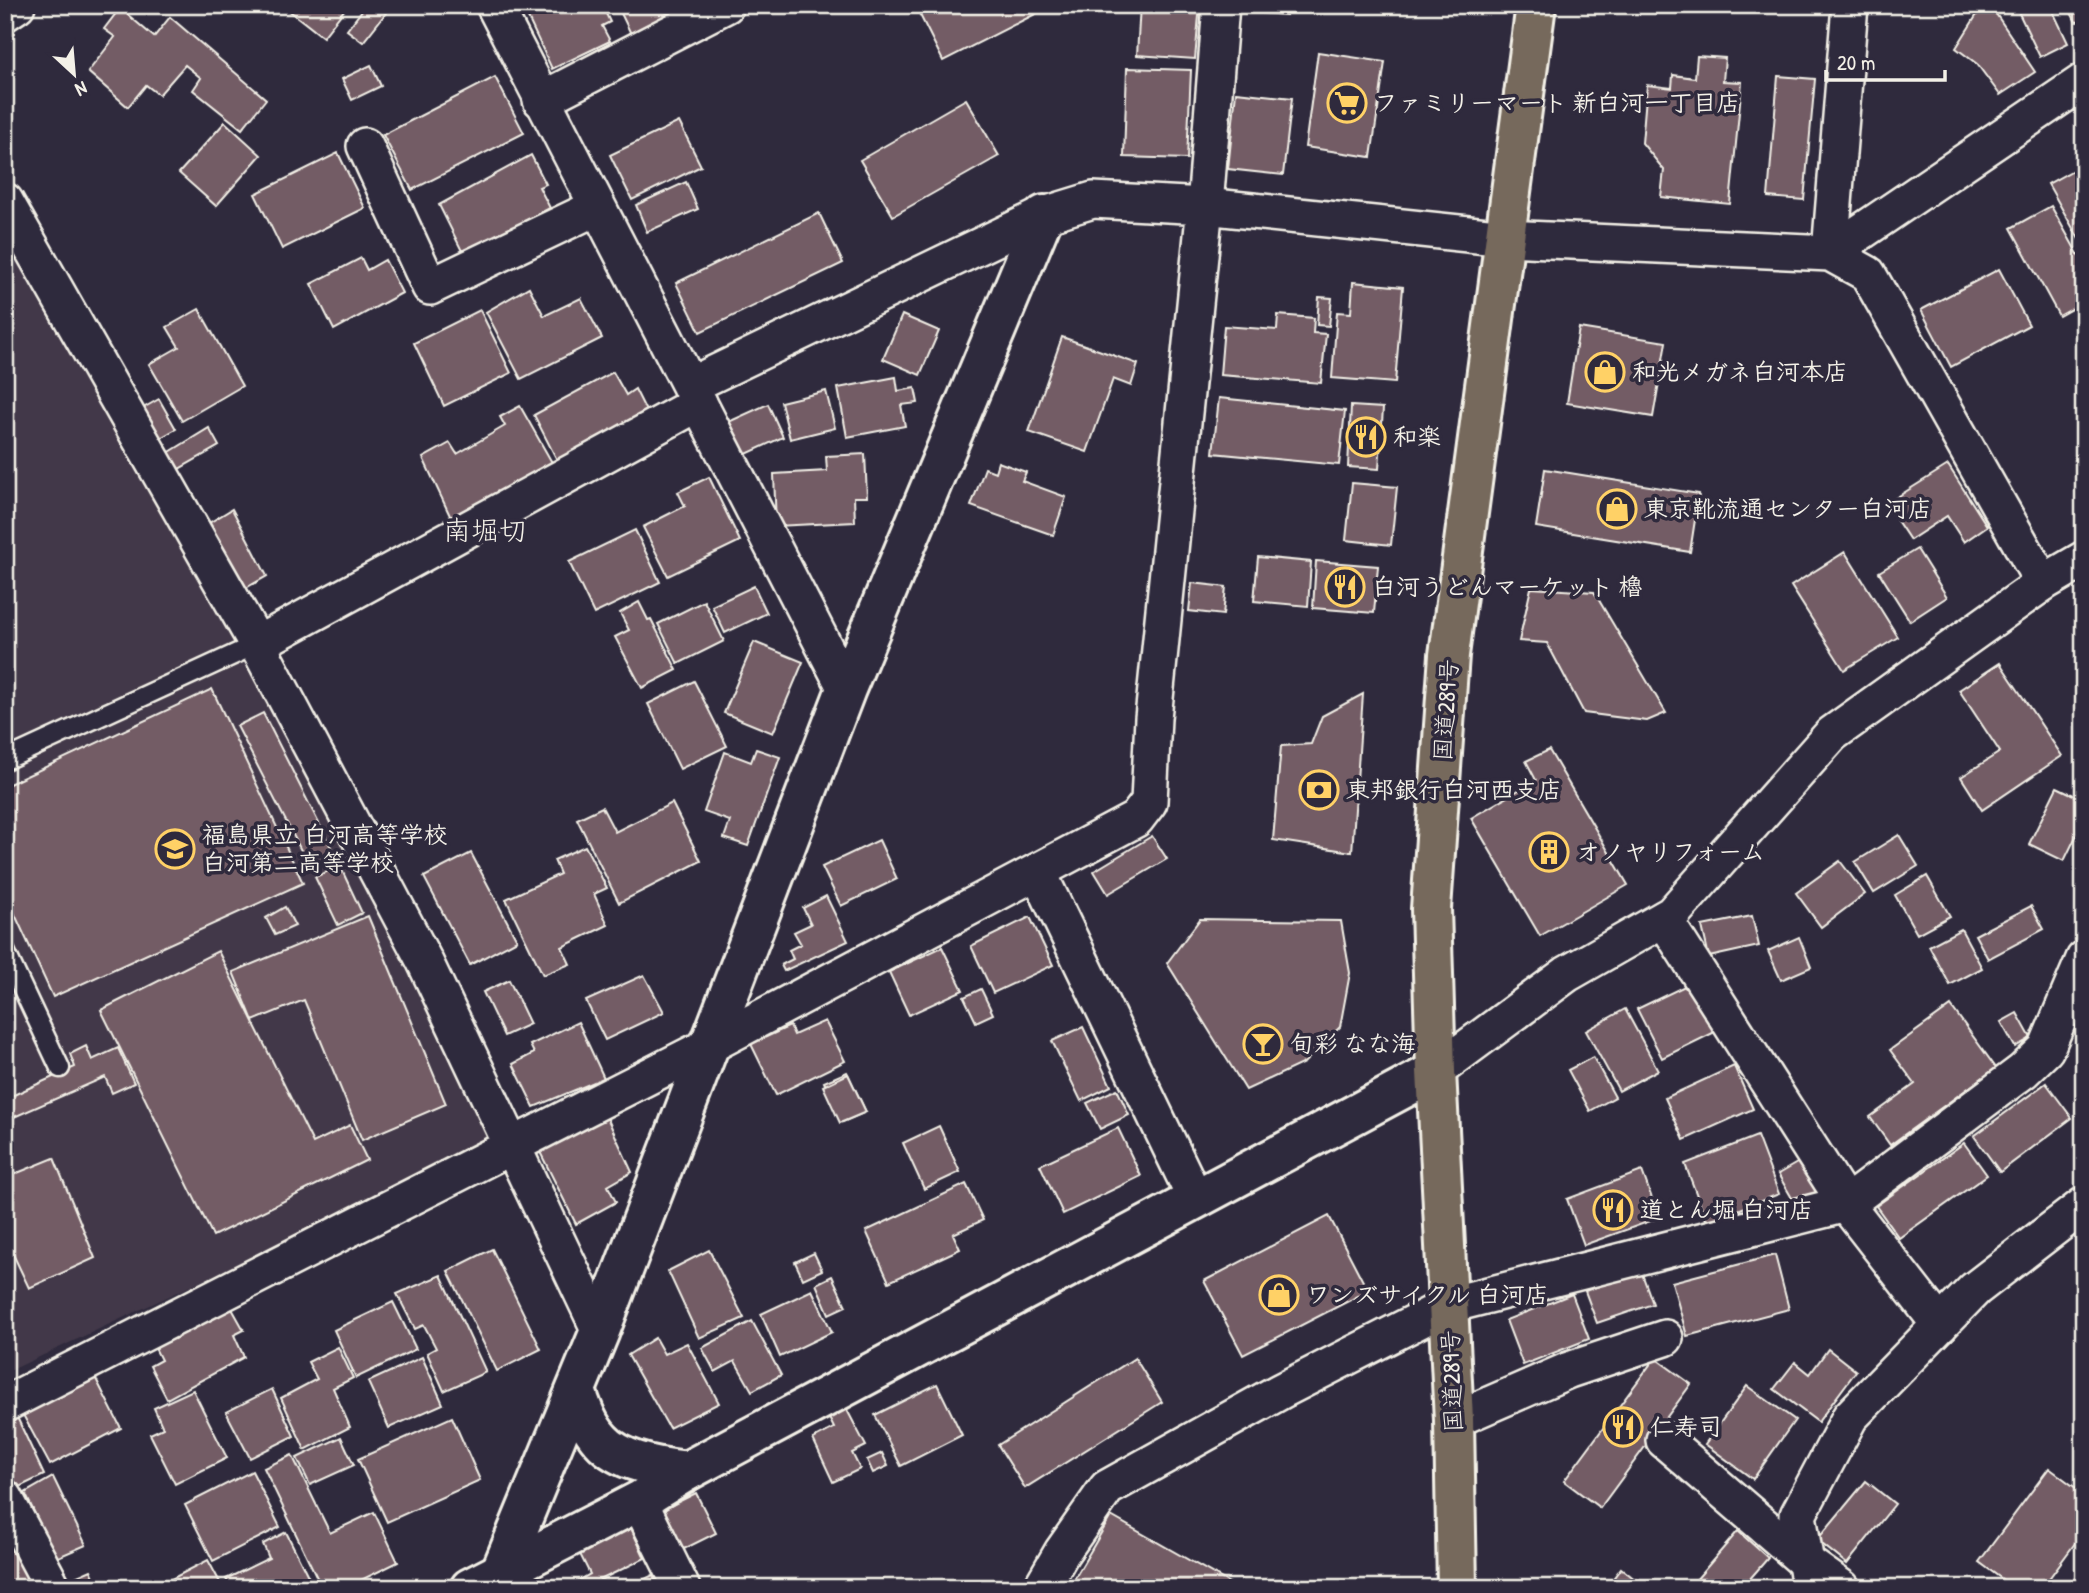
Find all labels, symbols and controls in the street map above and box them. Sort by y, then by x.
north arrow [38,38,108,108]
scale bar [1826,38,1946,82]
text: 20 m [1837,48,1875,77]
text: N [71,75,92,103]
supermarket icon: ファミリーマート 新白河一丁目店 [1326,82,1368,124]
place label: ファミリーマート 新白河一丁目店 [1374,86,1740,118]
shop icon: 和光メガネ白河本店 [1584,351,1626,393]
place label: 和光メガネ白河本店 [1632,355,1848,387]
restaurant icon: 和楽 [1345,416,1387,458]
place label: 和楽 [1393,420,1441,452]
shop icon: 東京靴流通センター白河店 [1596,488,1638,530]
place label: 東京靴流通センター白河店 [1644,492,1932,524]
district label: 南堀切 [443,511,527,549]
restaurant icon: 白河うどんマーケット 櫓 [1324,566,1366,608]
place label: 白河うどんマーケット 櫓 [1372,570,1642,602]
street label: 国道289号 [1425,658,1465,762]
bank icon: 東邦銀行白河西支店 [1298,769,1340,811]
place label: 東邦銀行白河西支店 [1346,773,1562,805]
place label: 福島県立 白河高等学校 白河第二高等学校 [202,818,448,878]
school or university icon: 福島県立 白河高等学校 白河第二高等学校 [154,828,196,870]
building icon: オノヤリフォーム [1528,831,1570,873]
place label: オノヤリフォーム [1576,835,1765,867]
bar icon: 旬彩 なな海 [1242,1023,1284,1065]
place label: 旬彩 なな海 [1290,1027,1416,1059]
restaurant icon: 道とん堀 白河店 [1592,1189,1634,1231]
place label: 道とん堀 白河店 [1640,1193,1814,1225]
shop icon: ワンズサイクル 白河店 [1258,1274,1300,1316]
place label: ワンズサイクル 白河店 [1306,1278,1549,1310]
street label: 国道289号 [1433,1329,1469,1433]
restaurant icon: 仁寿司 [1602,1406,1644,1448]
place label: 仁寿司 [1650,1410,1722,1442]

